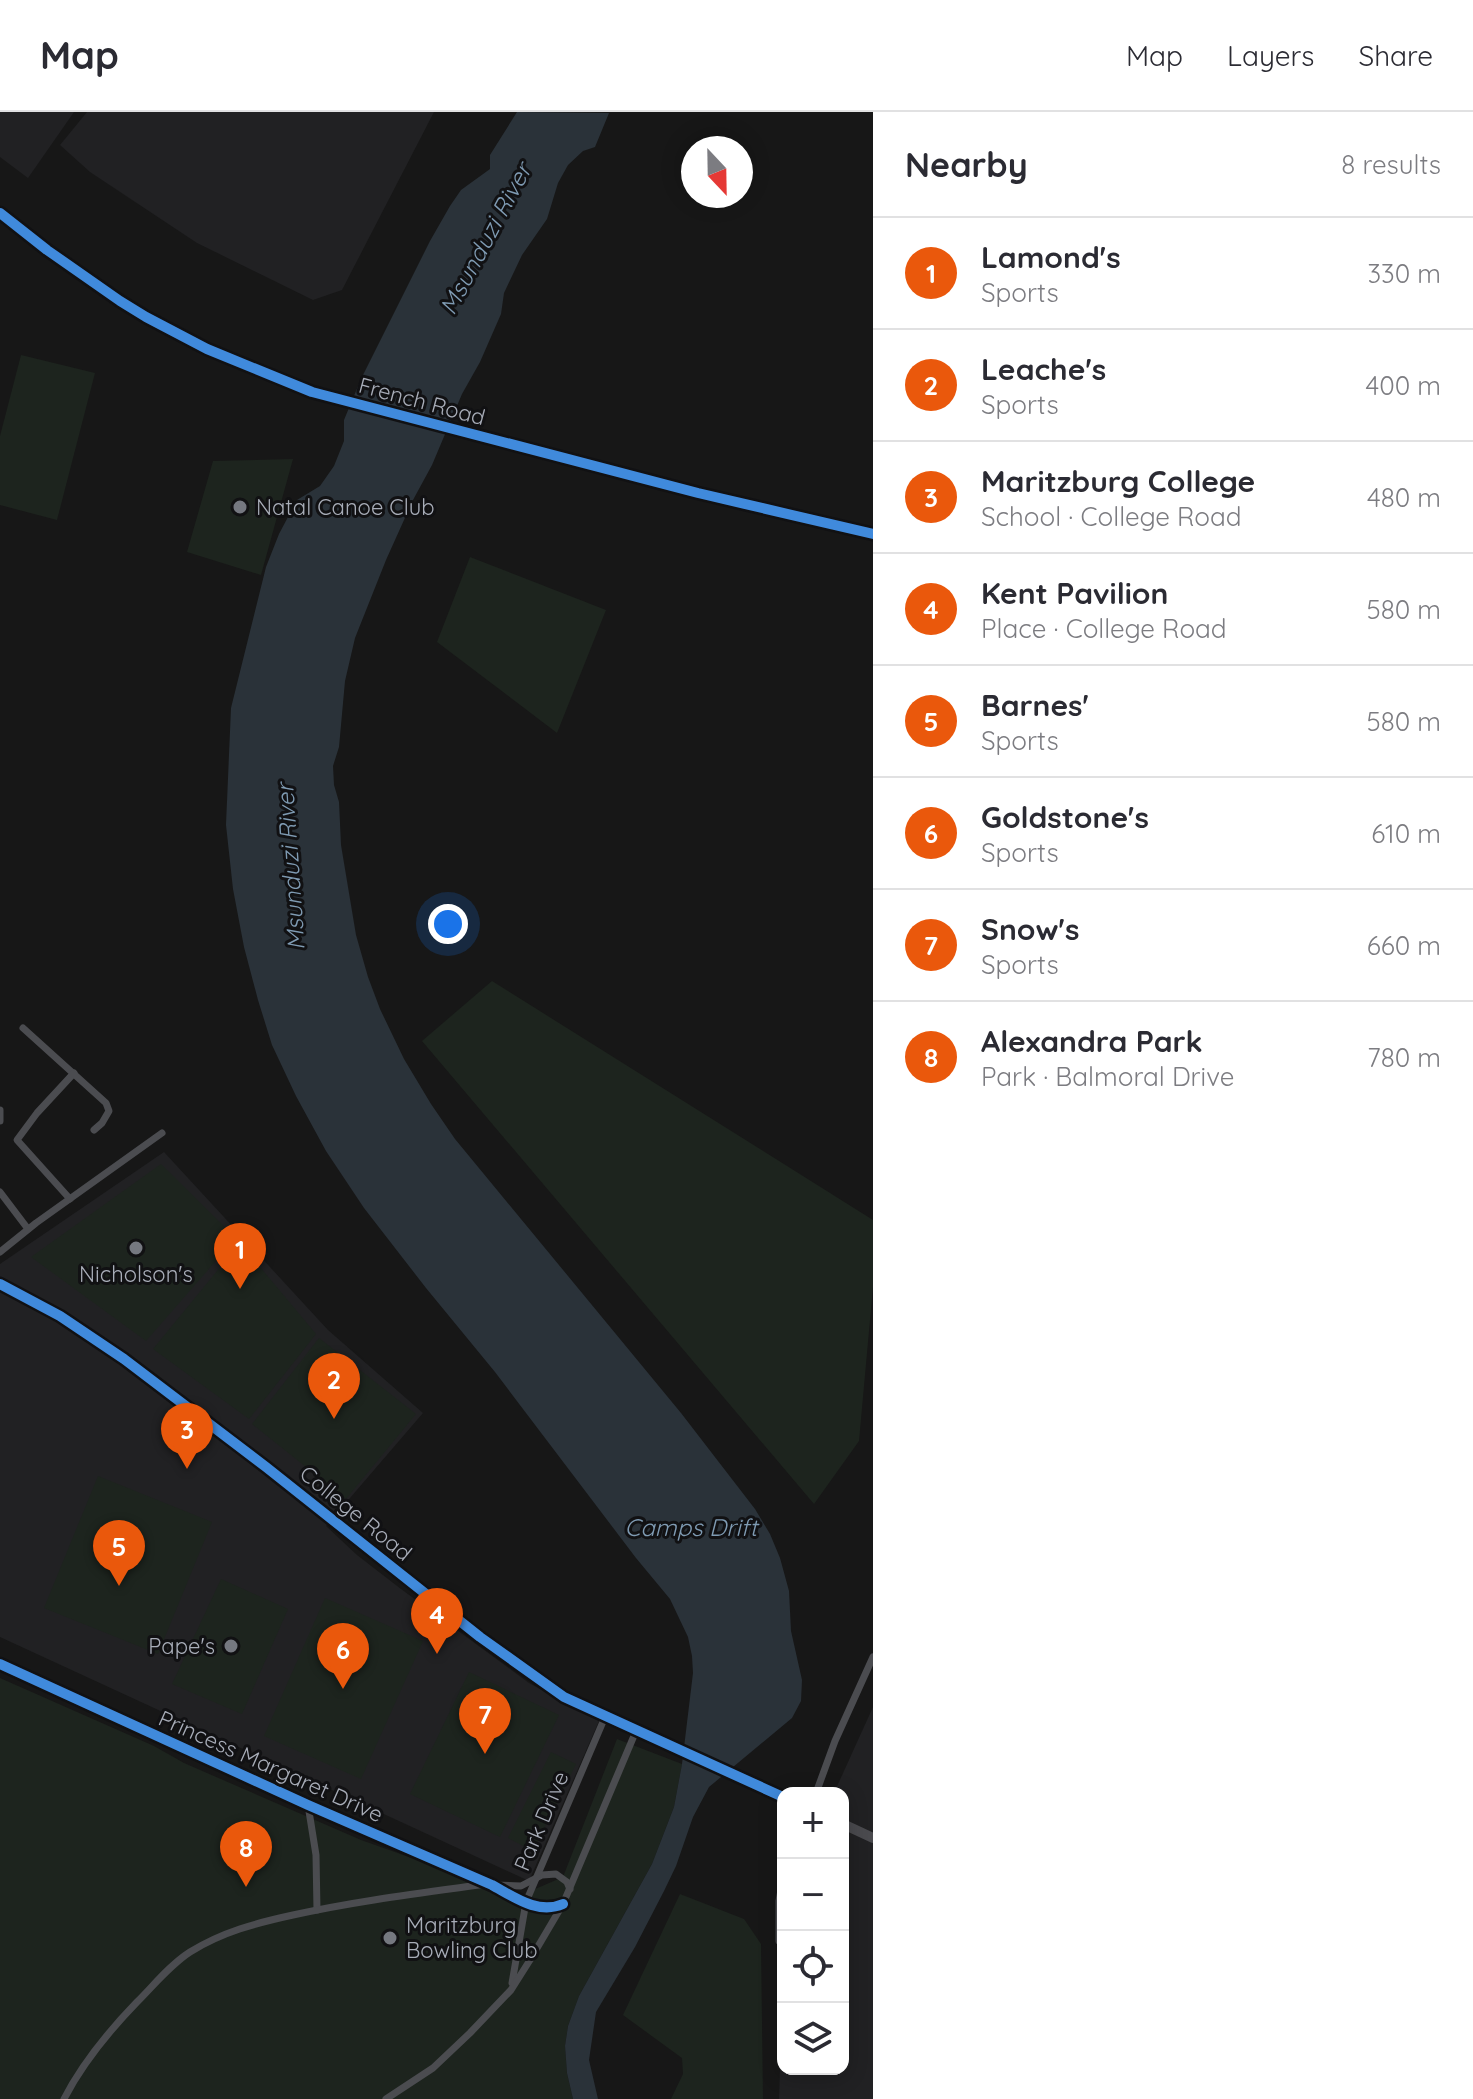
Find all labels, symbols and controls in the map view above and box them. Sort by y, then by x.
text: Map [40,31,119,79]
text: Map [1126,38,1183,73]
text: Layers [1227,38,1314,73]
text: Share [1358,38,1433,73]
north arrow [681,136,753,208]
text: Nearby [905,143,1028,186]
text: 8 results [1341,148,1441,181]
water label: Msunduzi River [433,155,539,319]
text: Lamond's [981,238,1121,276]
text: 1 [926,257,936,290]
text: 330 m [1367,257,1441,290]
text: Sports [981,276,1059,309]
text: Leache's [981,350,1106,388]
text: 2 [924,369,938,402]
text: 400 m [1366,369,1441,402]
street label: French Road [356,371,488,431]
text: Sports [981,388,1059,421]
text: Maritzburg College [981,462,1255,500]
text: 3 [924,481,938,514]
text: 480 m [1367,481,1441,514]
place label: Natal Canoe Club [256,493,435,521]
marker: Natal Canoe Club [231,498,249,516]
text: School · College Road [981,500,1241,533]
text: Kent Pavilion [981,574,1168,612]
text: 4 [923,593,939,626]
text: 580 m [1367,593,1441,626]
text: Place · College Road [981,612,1227,645]
text: Barnes' [981,686,1089,724]
text: 5 [924,705,938,738]
text: 580 m [1367,705,1441,738]
text: Sports [981,724,1059,757]
water label: Msunduzi River [269,780,311,951]
text: Goldstone's [981,798,1149,836]
text: 6 [924,817,938,850]
text: 610 m [1371,817,1441,850]
text: Sports [981,836,1059,869]
your location [428,904,468,944]
text: Snow's [981,910,1079,948]
text: 7 [924,929,938,962]
text: 660 m [1367,929,1441,962]
text: Sports [981,948,1059,981]
text: Alexandra Park [981,1022,1203,1060]
text: 8 [924,1041,938,1074]
text: 780 m [1367,1041,1441,1074]
text: Park · Balmoral Drive [981,1060,1235,1093]
pin: 1 [214,1223,266,1289]
marker: Nicholson's [127,1239,145,1257]
place label: Nicholson's [79,1260,193,1288]
pin: 2 [308,1353,360,1419]
pin: 3 [161,1403,213,1469]
street label: College Road [294,1459,418,1567]
water label: Camps Drift [625,1512,760,1542]
pin: 5 [93,1520,145,1586]
pin: 4 [411,1588,463,1654]
pin: 6 [317,1623,369,1689]
place label: Pape's [148,1632,215,1660]
marker: Pape's [222,1637,240,1655]
pin: 7 [459,1688,511,1754]
street label: Princess Margaret Drive [154,1704,388,1828]
street label: Park Drive [507,1767,575,1875]
map controls [777,1787,849,2075]
button: + [777,1787,849,1859]
pin: 8 [220,1821,272,1887]
button: − [777,1859,849,1931]
place label: Maritzburg Bowling Club [406,1911,538,1964]
marker: Maritzburg Bowling Club [381,1929,399,1947]
button: locate [777,1931,849,2003]
button: layers [777,2003,849,2075]

